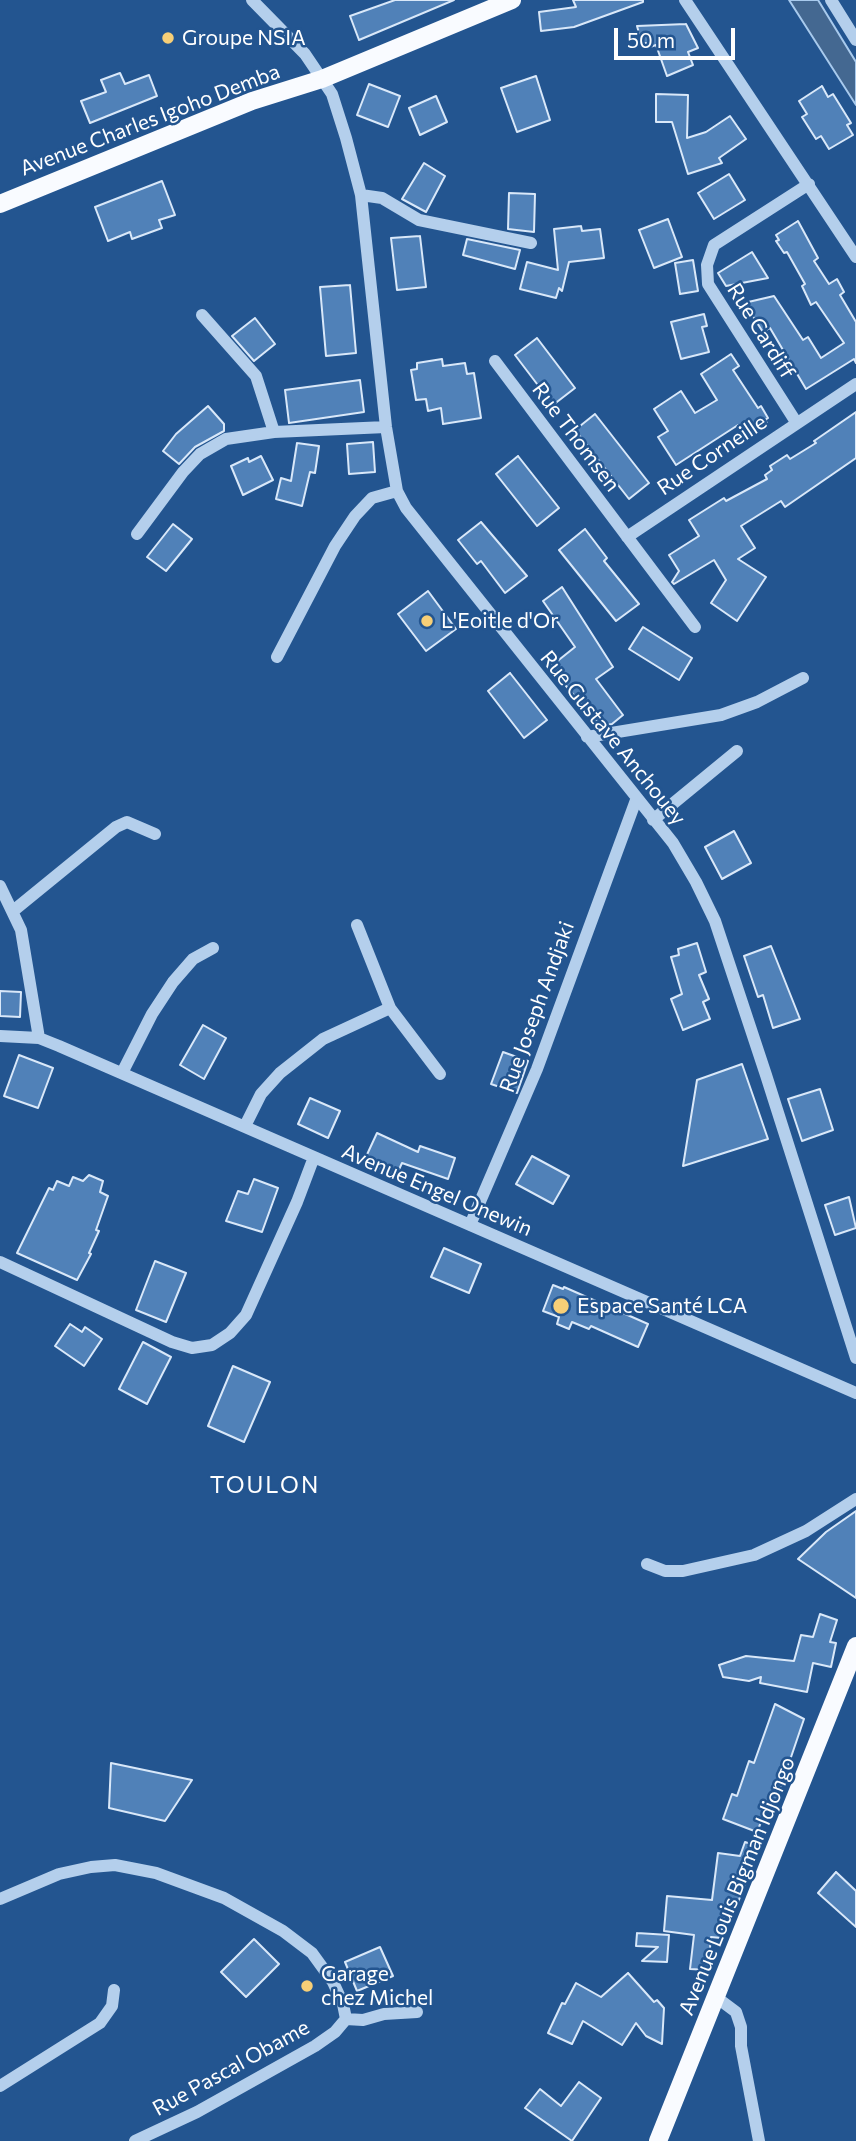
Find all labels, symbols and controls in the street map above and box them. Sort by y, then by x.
scale bar [618,14,739,58]
place label: Groupe NSIA [182,25,306,51]
text: 50 m [627,27,675,52]
marker: Groupe NSIA [160,30,176,46]
street label: Avenue Charles Igoho Demba [17,59,283,181]
street label: Rue Cardiff [722,279,800,383]
street label: Rue Thomsen [527,378,625,496]
street label: Rue Corneille [653,409,771,501]
place label: L'Eoitle d'Or [441,608,559,634]
marker: L'Eoitle d'Or [419,613,435,629]
street label: Rue Gustave Anchouey [535,646,691,830]
street label: Rue Joseph Andjaki [494,918,580,1096]
street label: Avenue Engel Onewin [338,1138,536,1242]
place label: Espace Santé LCA [577,1293,747,1319]
marker: Espace Santé LCA [551,1296,571,1316]
district label: TOULON [211,1471,319,1499]
street label: Avenue Louis Bigman Idjongo [674,1753,800,2019]
place label: Garage chez Michel [321,1961,433,2011]
marker: Garage chez Michel [299,1978,315,1994]
street label: Rue Pascal Obame [148,2015,314,2121]

